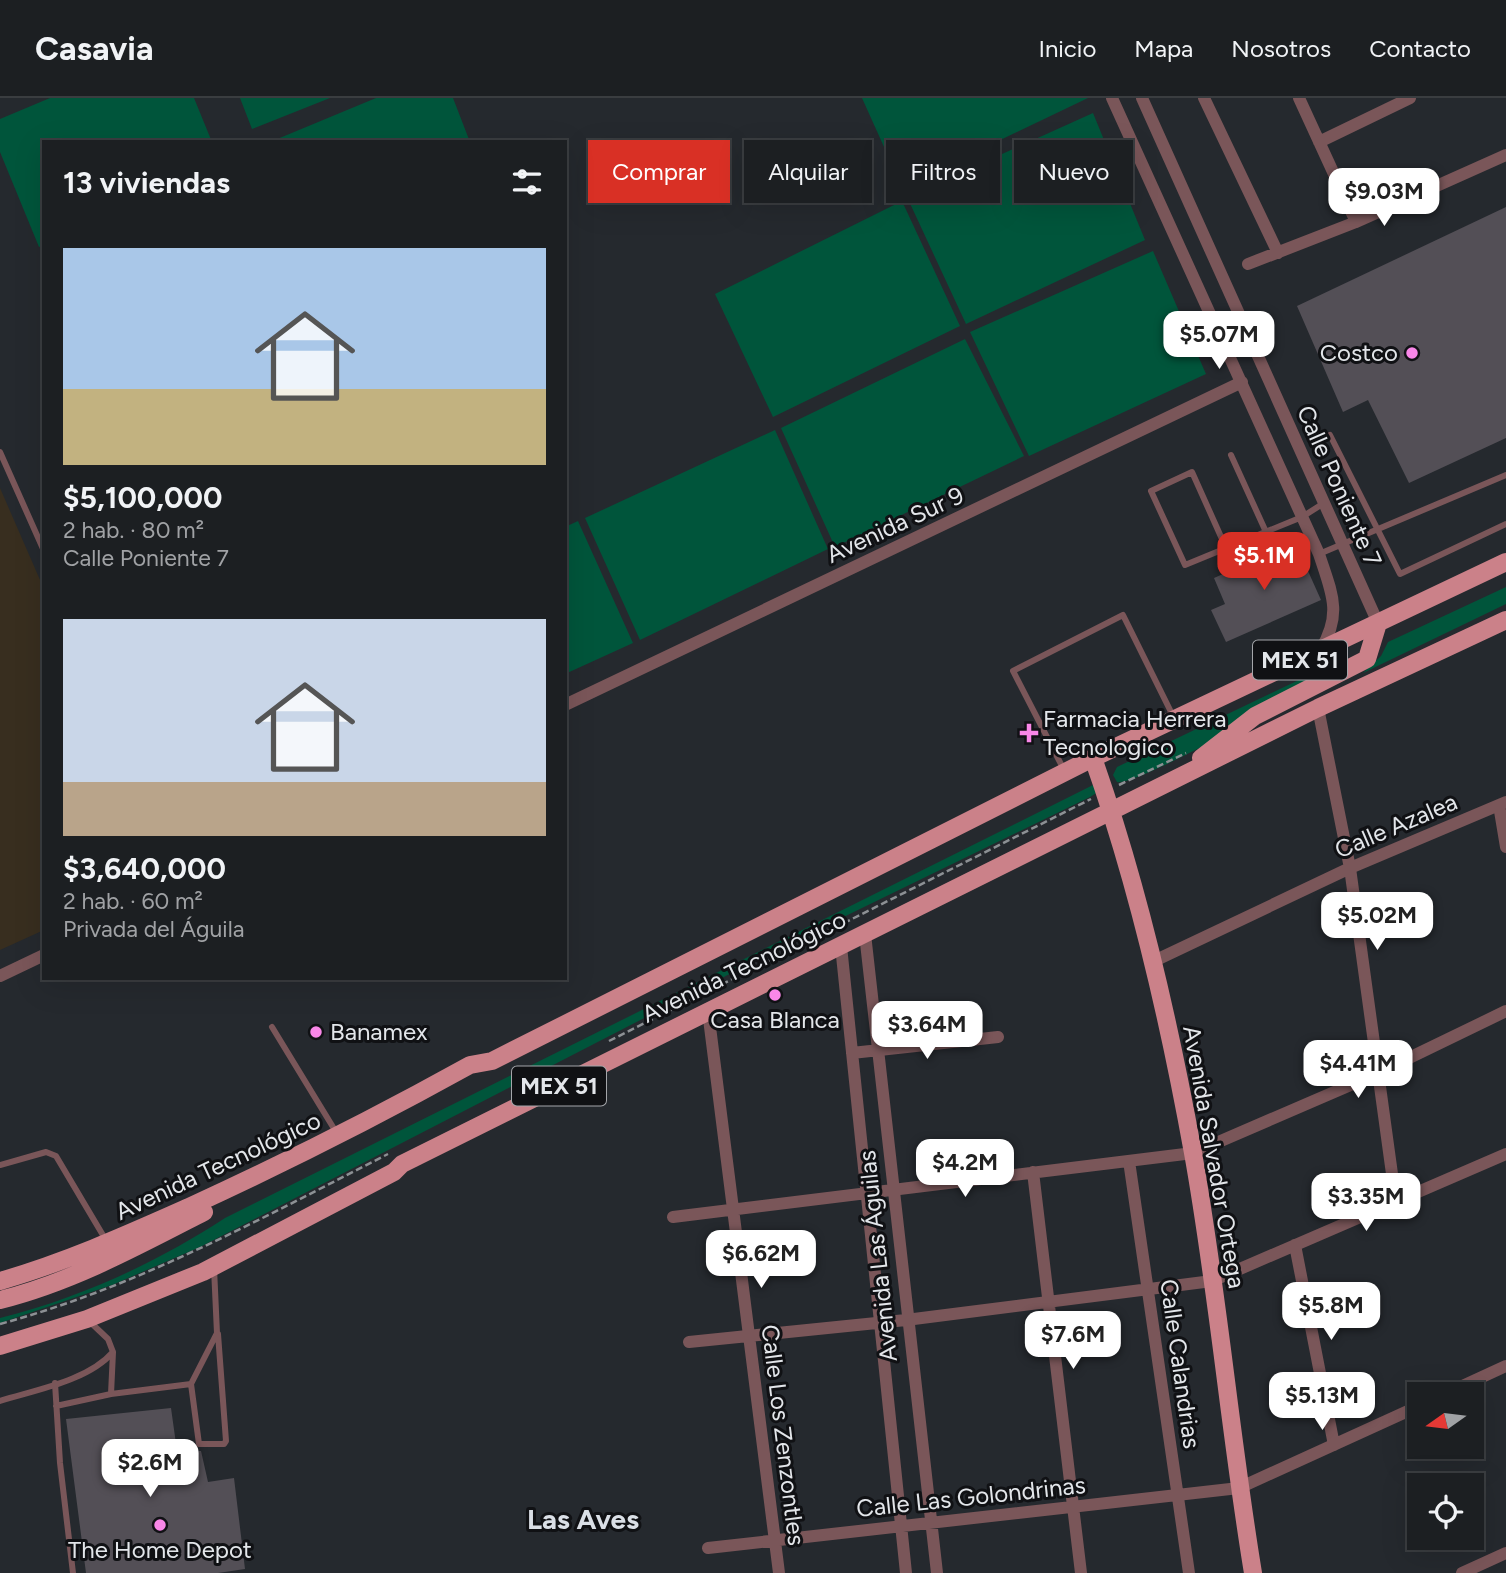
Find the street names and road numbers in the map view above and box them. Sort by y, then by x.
street label: Calle Poniente 7 [1291,401,1388,571]
street label: Avenida Sur 9 [821,480,968,569]
road number: MEX 51 [1253,640,1347,680]
street label: Calle Azalea [1330,787,1461,864]
street label: Avenida Tecnológico [637,905,851,1029]
street label: Avenida Salvador Ortega [1177,1023,1252,1291]
road number: MEX 51 [512,1066,606,1105]
street label: Avenida Tecnológico [110,1105,325,1226]
street label: Avenida Las Águilas [852,1149,903,1363]
street label: Calle Calandrias [1154,1277,1207,1451]
street label: Calle Los Zenzontles [756,1323,811,1547]
street label: Calle Las Golondrinas [855,1470,1087,1523]

